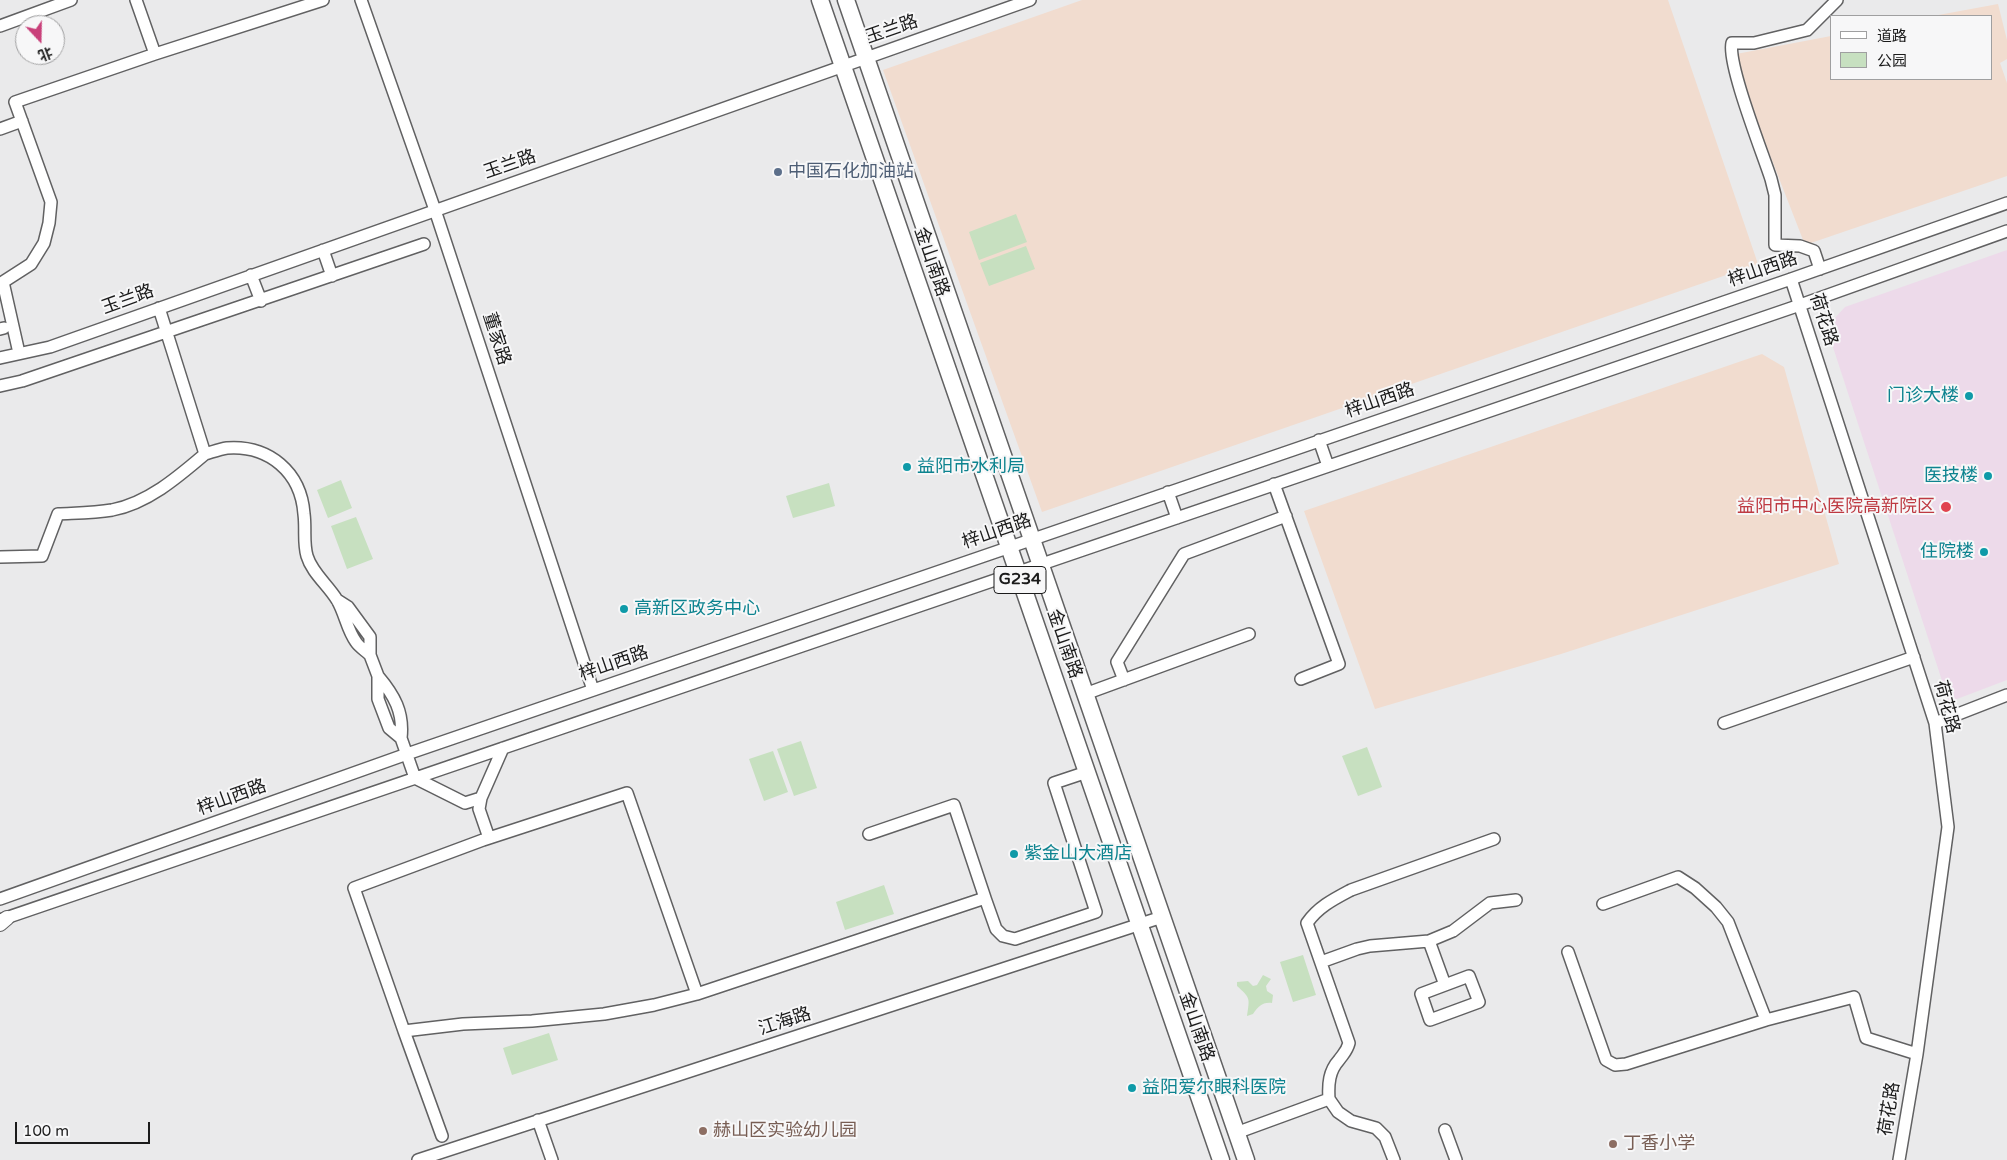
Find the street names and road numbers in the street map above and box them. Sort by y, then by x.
street label: 玉兰路 [863,11,921,49]
street label: 玉兰路 [481,146,539,184]
street label: 金山南路 [909,224,953,300]
street label: 梓山西路 [1725,248,1801,292]
street label: 玉兰路 [99,281,157,319]
street label: 荷花路 [1804,291,1842,349]
street label: 董家路 [477,310,515,368]
street label: 梓山西路 [1342,379,1418,423]
street label: 梓山西路 [959,510,1035,554]
road number: G234 [994,566,1046,594]
street label: 金山南路 [1042,606,1086,682]
street label: 梓山西路 [576,642,652,686]
street label: 荷花路 [1929,678,1963,736]
street label: 梓山西路 [194,776,270,820]
street label: 金山南路 [1174,989,1218,1065]
street label: 江海路 [756,1003,814,1041]
street label: 荷花路 [1875,1081,1905,1137]

